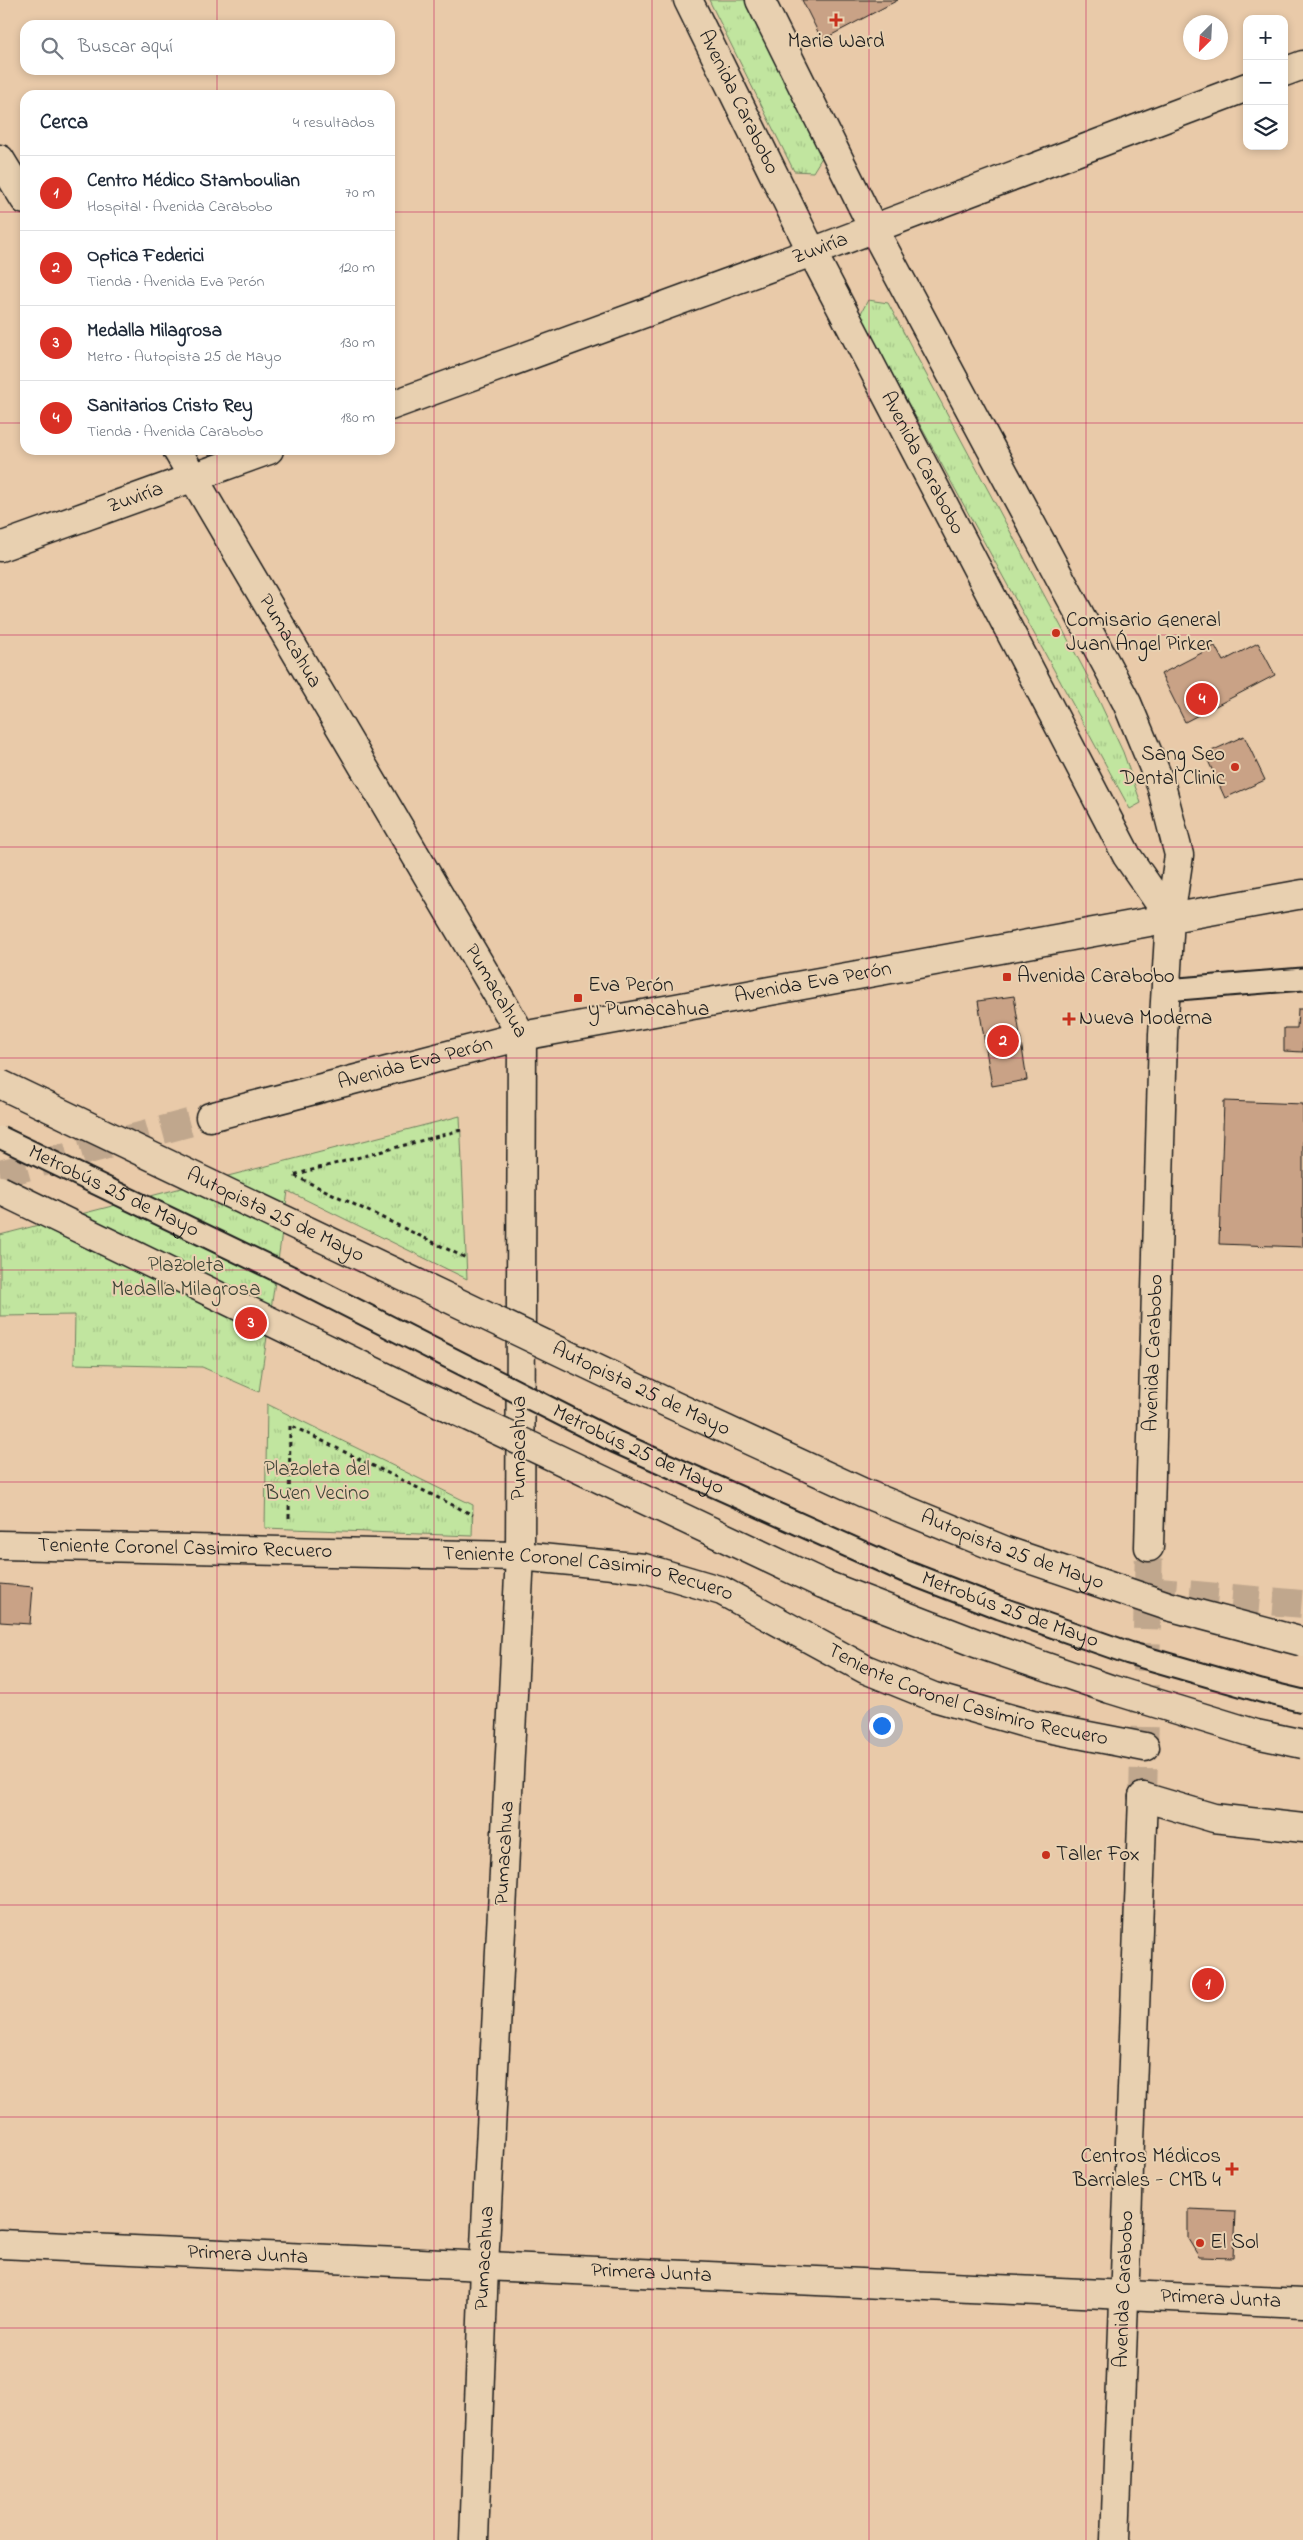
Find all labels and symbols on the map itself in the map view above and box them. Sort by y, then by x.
marker: Maria Ward [829,13,843,27]
north arrow [1183,15,1228,60]
street label: Avenida Carabobo [690,25,787,180]
place label: Maria Ward [788,27,885,57]
street label: Zuviría [788,225,852,273]
street label: Avenida Carabobo [872,386,972,540]
street label: Zuviría [103,474,168,522]
street label: Pumacahua [250,589,329,694]
place label: Comisario General Juan Ángel Pirker [1066,606,1221,662]
marker: Comisario General Juan Ángel Pirker [1050,627,1062,639]
pin: 4 [1186,680,1218,718]
place label: Sang Seo Dental Clinic [1119,740,1226,794]
marker: Sang Seo Dental Clinic [1229,761,1241,773]
street label: Pumacahua [456,939,535,1044]
street label: Avenida Eva Perón [732,954,894,1012]
place label: Avenida Carabobo [1017,962,1175,992]
place label: Eva Perón y Pumacahua [588,971,709,1027]
marker: Avenida Carabobo [1001,971,1013,983]
marker: Eva Perón y Pumacahua [572,992,584,1004]
place label: Nueva Moderna [1079,1004,1212,1034]
marker: Nueva Moderna [1063,1013,1075,1025]
pin: 2 [987,1022,1019,1060]
street label: Avenida Eva Perón [334,1029,496,1098]
street label: Metrobús 25 de Mayo [23,1138,204,1246]
street label: Autopista 25 de Mayo [181,1160,369,1271]
park label: Plazoleta Medalla Milagrosa [111,1251,261,1307]
street label: Avenida Carabobo [1136,1274,1172,1432]
pin: 3 [235,1304,267,1342]
street label: Autopista 25 de Mayo [547,1335,735,1444]
street label: Pumacahua [505,1396,535,1500]
street label: Metrobús 25 de Mayo [547,1397,729,1503]
park label: Plazoleta del Buen Vecino [264,1455,370,1509]
street label: Autopista 25 de Mayo [916,1503,1108,1598]
street label: Teniente Coronel Casimiro Recuero [37,1531,333,1567]
street label: Teniente Coronel Casimiro Recuero [442,1539,739,1610]
street label: Metrobús 25 de Mayo [917,1564,1103,1656]
street label: Teniente Coronel Casimiro Recuero [822,1636,1111,1754]
your location [869,1713,895,1739]
street label: Pumacahua [487,1800,523,1906]
place label: Taller Fox [1056,1840,1140,1870]
marker: Taller Fox [1040,1849,1052,1861]
pin: 1 [1192,1965,1224,2003]
place label: Centros Médicos Barriales - CMB 4 [1072,2142,1221,2196]
marker: Centros Médicos Barriales - CMB 4 [1225,2162,1239,2176]
street label: Pumacahua [467,2205,503,2311]
street label: Avenida Carabobo [1106,2210,1142,2369]
place label: El Sol [1210,2228,1259,2258]
street label: Primera Junta [187,2237,309,2273]
marker: El Sol [1194,2237,1206,2249]
street label: Primera Junta [590,2256,712,2291]
street label: Primera Junta [1160,2282,1282,2317]

